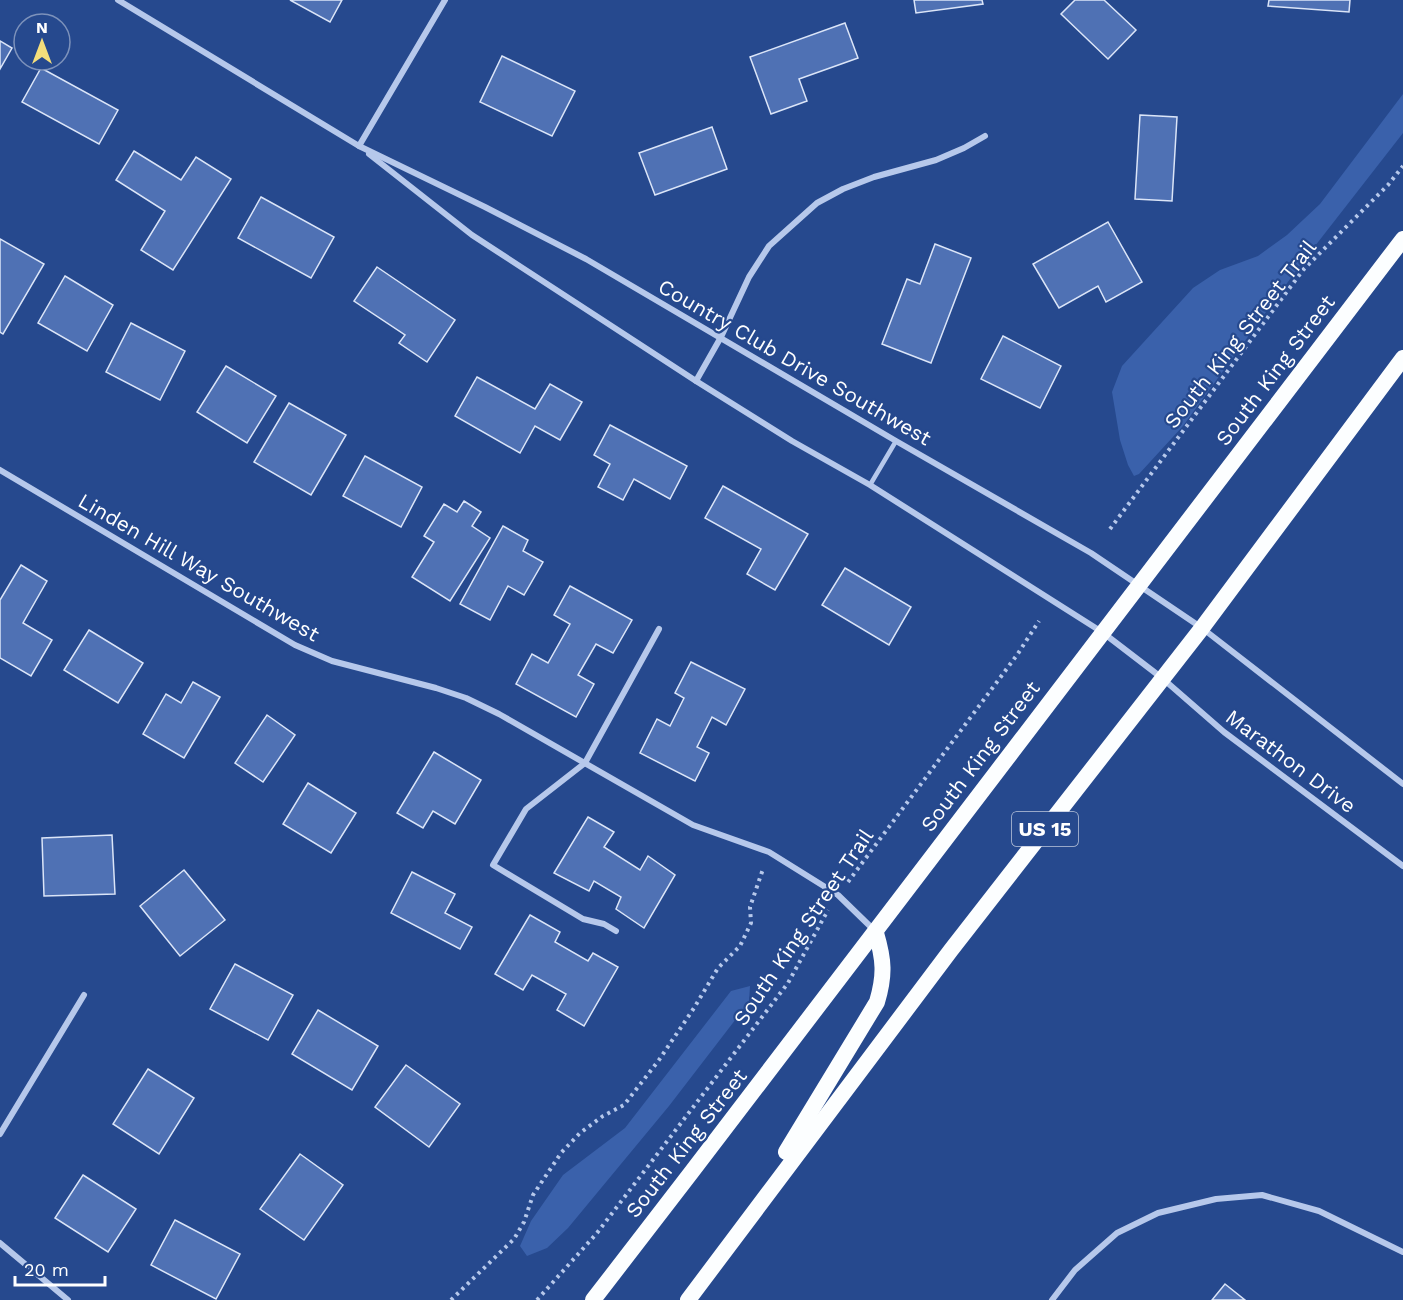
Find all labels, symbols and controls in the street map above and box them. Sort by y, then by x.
north arrow [12,12,72,72]
text: N [36,18,48,37]
street label: South King Street Trail [1159,235,1321,433]
street label: Country Club Drive Southwest [654,273,936,451]
street label: South King Street [1210,290,1340,450]
street label: Linden Hill Way Southwest [74,488,324,646]
street label: South King Street [915,676,1045,836]
street label: Marathon Drive [1221,704,1361,818]
road number: US 15 [1012,812,1078,846]
street label: South King Street Trail [728,823,879,1030]
street label: South King Street [620,1063,752,1222]
scale bar [15,1249,105,1287]
text: 20 m [24,1259,69,1280]

